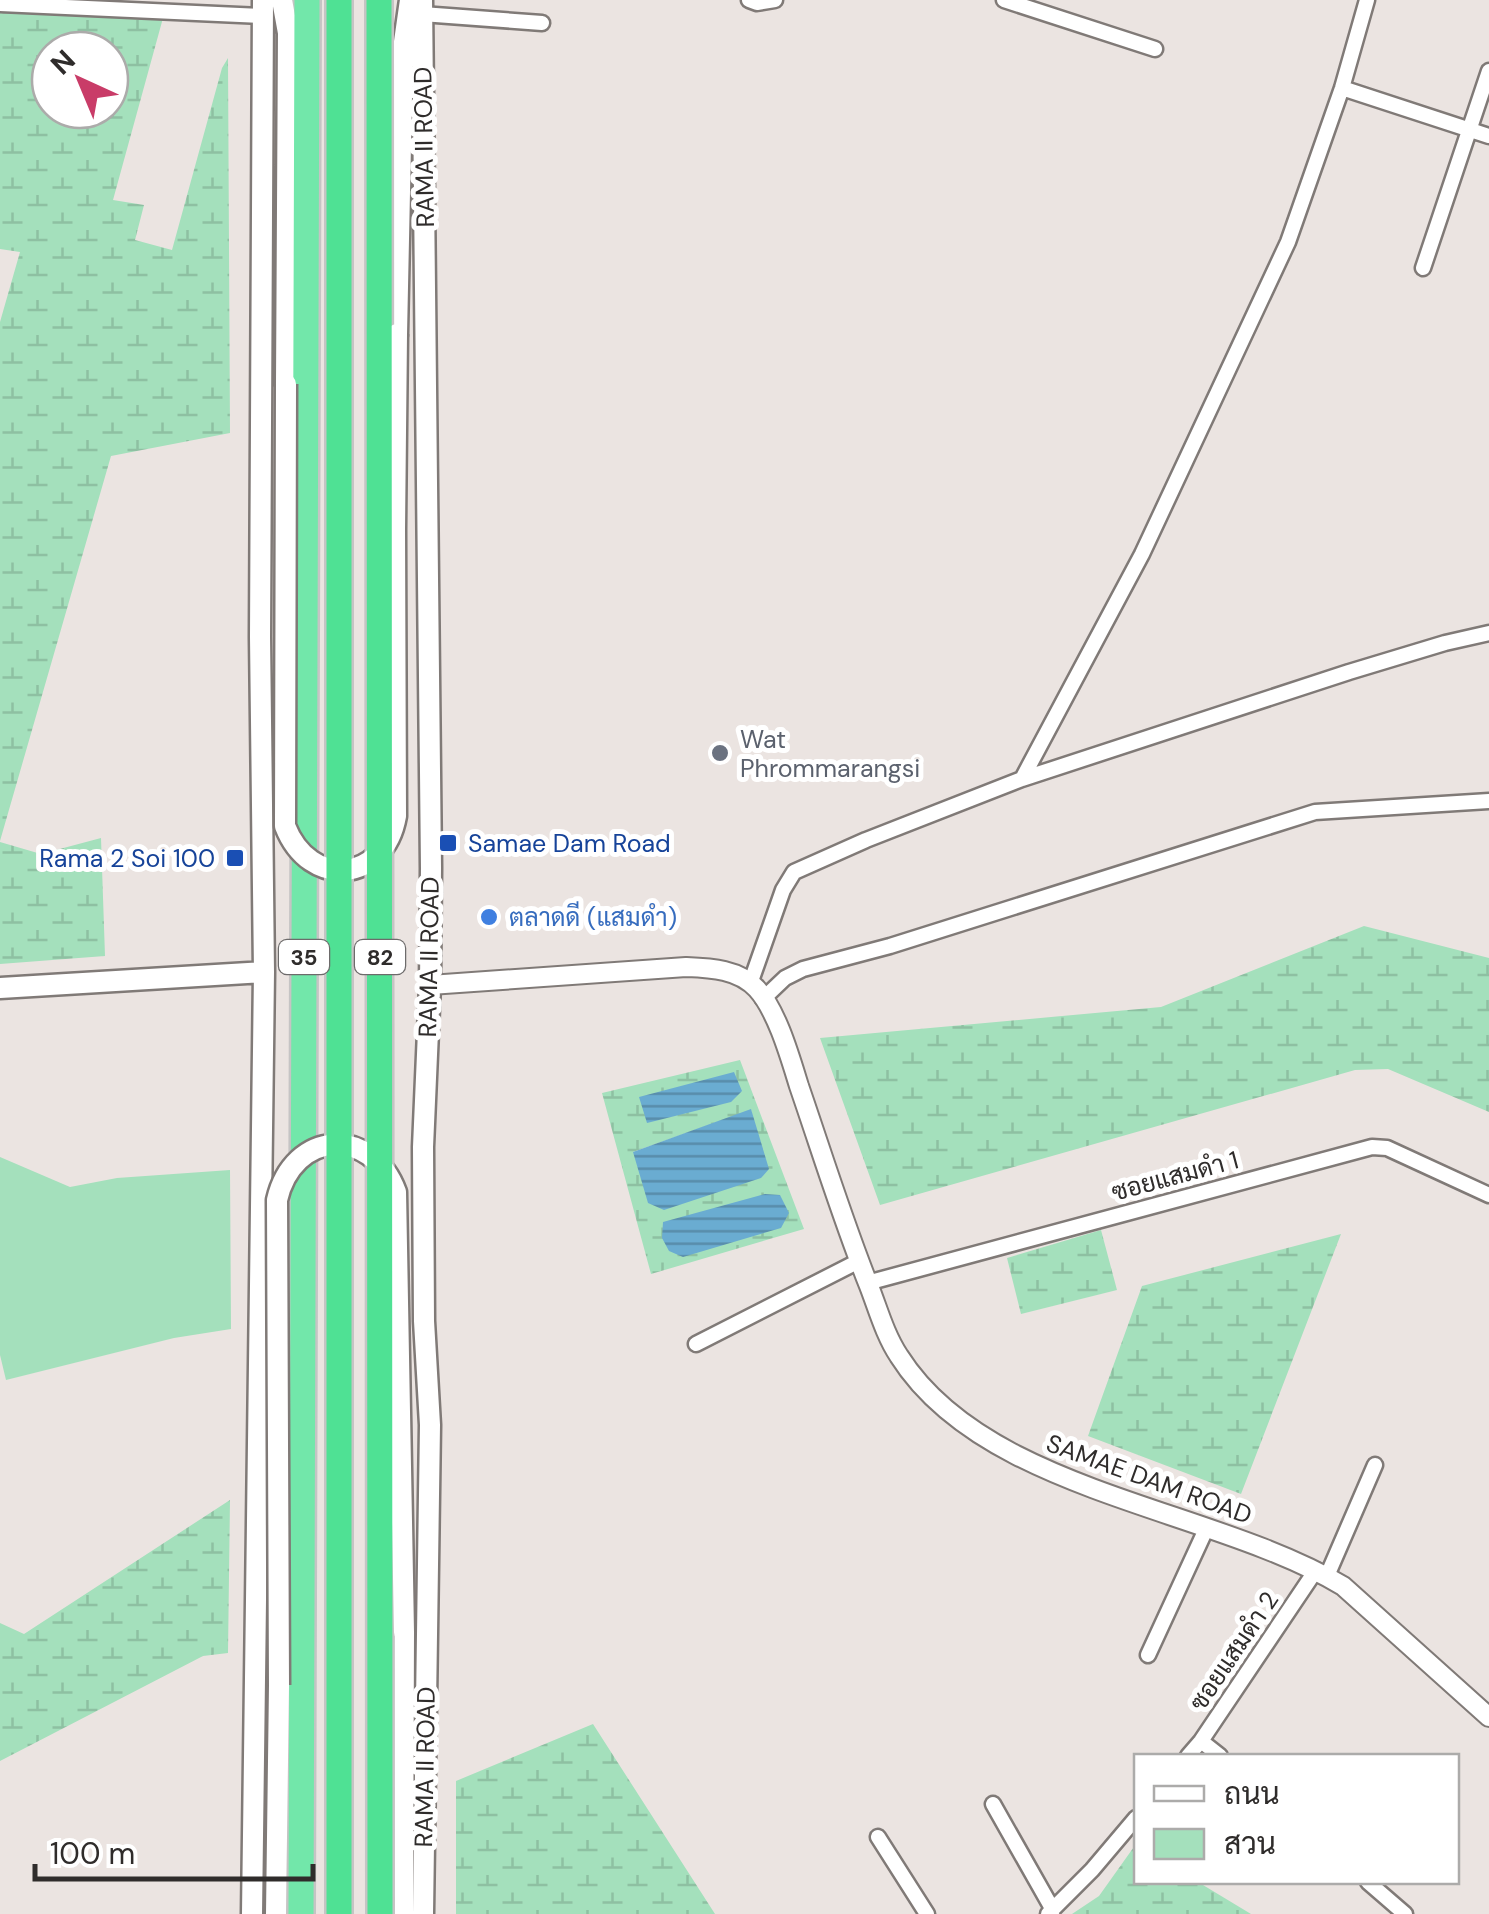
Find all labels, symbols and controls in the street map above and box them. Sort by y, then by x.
north arrow [30,30,130,130]
text: N [43,42,83,83]
street label: RAMA II ROAD [406,66,442,228]
place label: Wat Phrommarangsi [740,723,920,785]
marker: Wat Phrommarangsi [709,742,731,764]
place label: Samae Dam Road [468,827,671,860]
marker: Samae Dam Road [437,832,459,854]
place label: Rama 2 Soi 100 [39,842,215,875]
marker: Rama 2 Soi 100 [224,847,246,869]
street label: RAMA II ROAD [411,876,447,1038]
place label: ตลาดดี (แสมดำ) [509,901,677,934]
marker: ตลาดดี (แสมดำ) [478,906,500,928]
road number: 35 [279,940,329,974]
road number: 82 [355,940,405,974]
street label: ซอยแสมดำ 1 [1108,1143,1242,1209]
street label: SAMAE DAM ROAD [1042,1426,1256,1532]
street label: ซอยแสมดำ 2 [1182,1585,1286,1717]
street label: RAMA II ROAD [407,1686,443,1848]
legend [1134,1754,1459,1884]
text: ถนน [1224,1774,1280,1813]
scale bar [35,1819,312,1881]
text: สวน [1224,1824,1276,1863]
text: 100 m [50,1834,135,1873]

